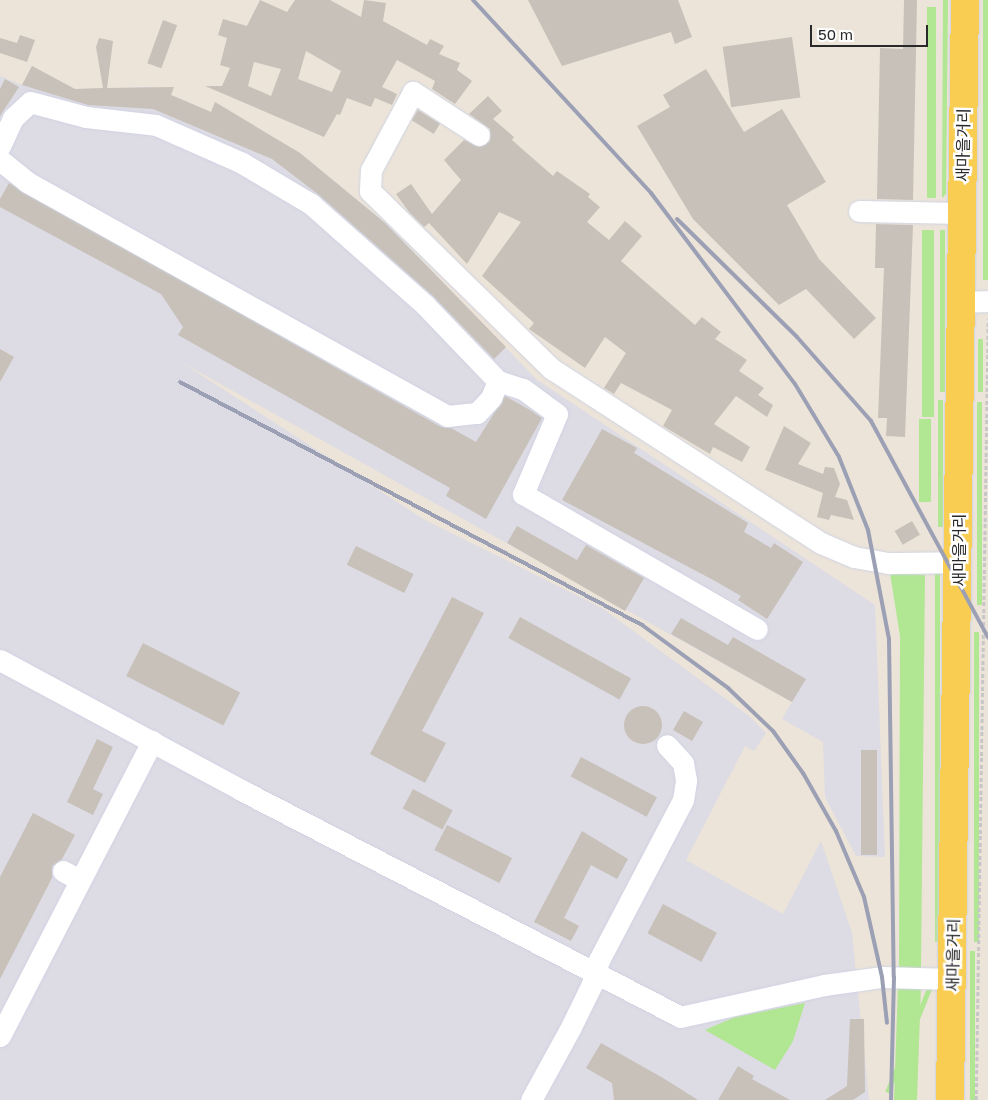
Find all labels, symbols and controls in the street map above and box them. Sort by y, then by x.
scale bar [813,15,930,47]
text: 50 m [818,25,853,43]
street label: 새마을거리 [953,108,973,182]
street label: 새마을거리 [949,513,969,587]
street label: 새마을거리 [943,918,963,992]

